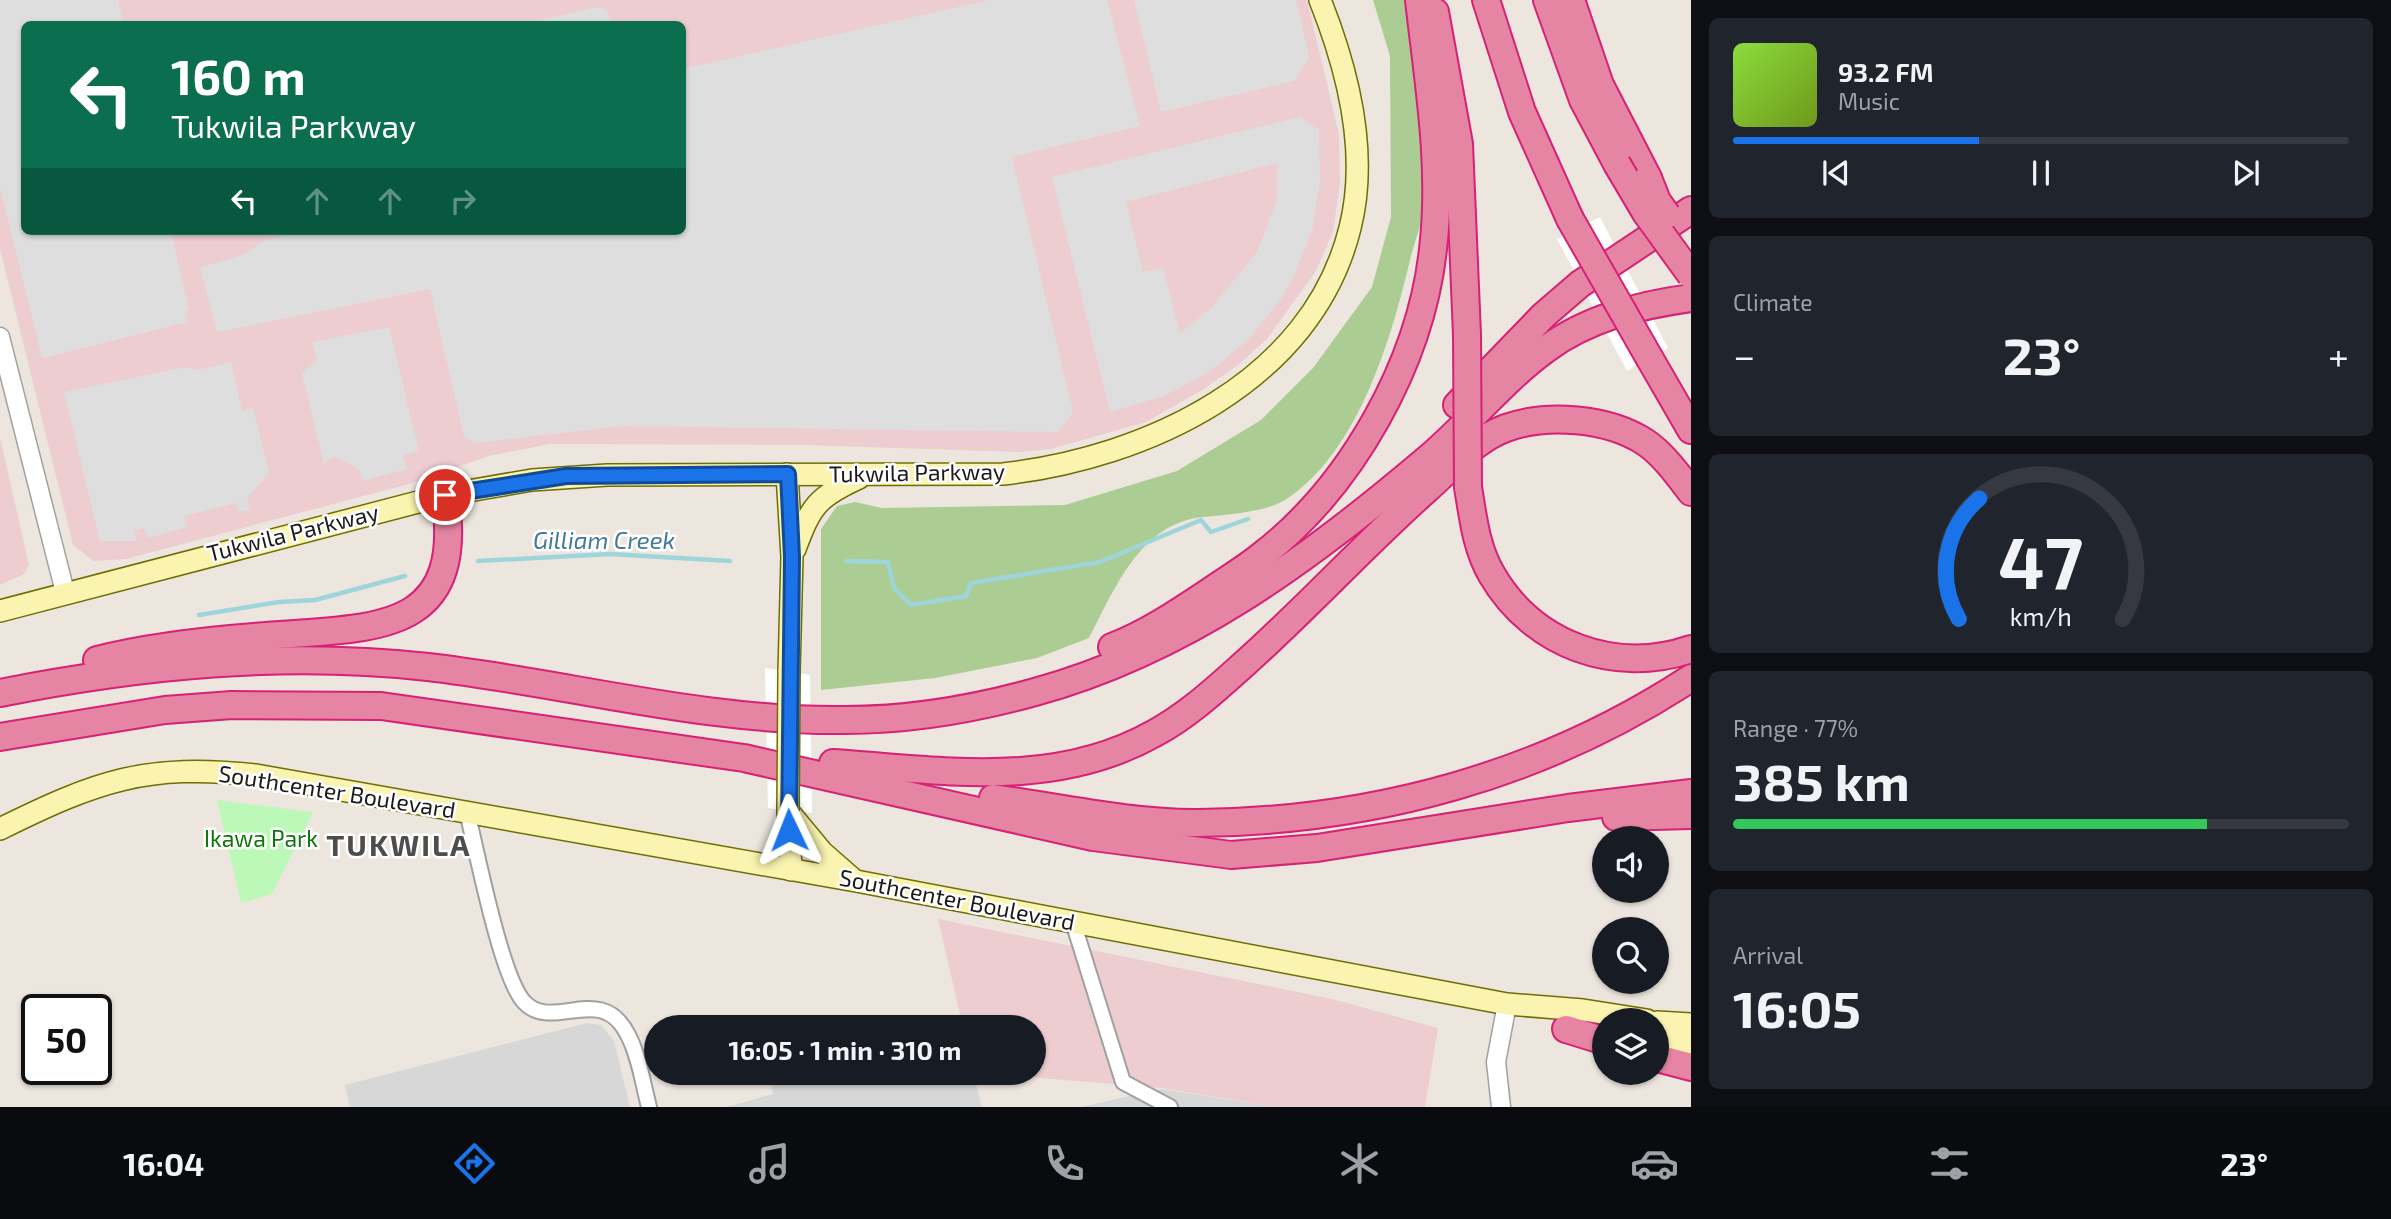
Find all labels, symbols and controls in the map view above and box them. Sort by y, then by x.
text: 160 m [171,46,306,105]
icon: left [56,49,147,140]
text: 93.2 FM [1838,56,1933,87]
text: Music [1838,87,1900,115]
text: Tukwila Parkway [171,106,416,144]
icon: previous [1817,154,1855,192]
icon: pause [2022,154,2060,192]
icon: next [2227,154,2265,192]
icon: left [225,182,263,220]
icon: ahead [298,182,336,220]
icon: ahead [371,182,409,220]
icon: right [444,182,482,220]
text: Climate [1733,288,1813,316]
text: 23° [2003,323,2080,385]
text: − [1733,332,1755,378]
text: + [2328,332,2349,378]
street label: Tukwila Parkway [829,456,1005,488]
pin [415,465,475,525]
icon: arrive [426,476,464,514]
street label: Tukwila Parkway [204,497,382,567]
text: 47 [1999,517,2083,605]
water label: Gilliam Creek [533,525,675,554]
text: km/h [2010,601,2072,631]
text: Range · 77% [1733,714,1858,742]
text: 385 km [1733,749,1910,811]
street label: Southcenter Boulevard [217,758,458,824]
position arrow [752,793,826,867]
park label: Ikawa Park [204,824,318,852]
district label: TUKWILA [326,826,472,862]
map controls [1592,826,1669,1085]
button: sound [1592,826,1669,903]
street label: Southcenter Boulevard [837,862,1077,936]
button: search [1592,917,1669,994]
text: Arrival [1733,941,1803,969]
text: 16:05 [1733,976,1861,1038]
speed limit sign: 50 [21,994,112,1085]
button: layers [1592,1008,1669,1085]
text: 16:05 · 1 min · 310 m [729,1034,962,1065]
icon: directions [450,1139,499,1188]
icon: music [745,1139,794,1188]
icon: phone [1040,1139,1089,1188]
icon: climate [1335,1139,1384,1188]
icon: car [1630,1139,1679,1188]
icon: filters [1925,1139,1974,1188]
text: 16:04 [123,1144,204,1182]
text: 23° [2220,1144,2268,1182]

